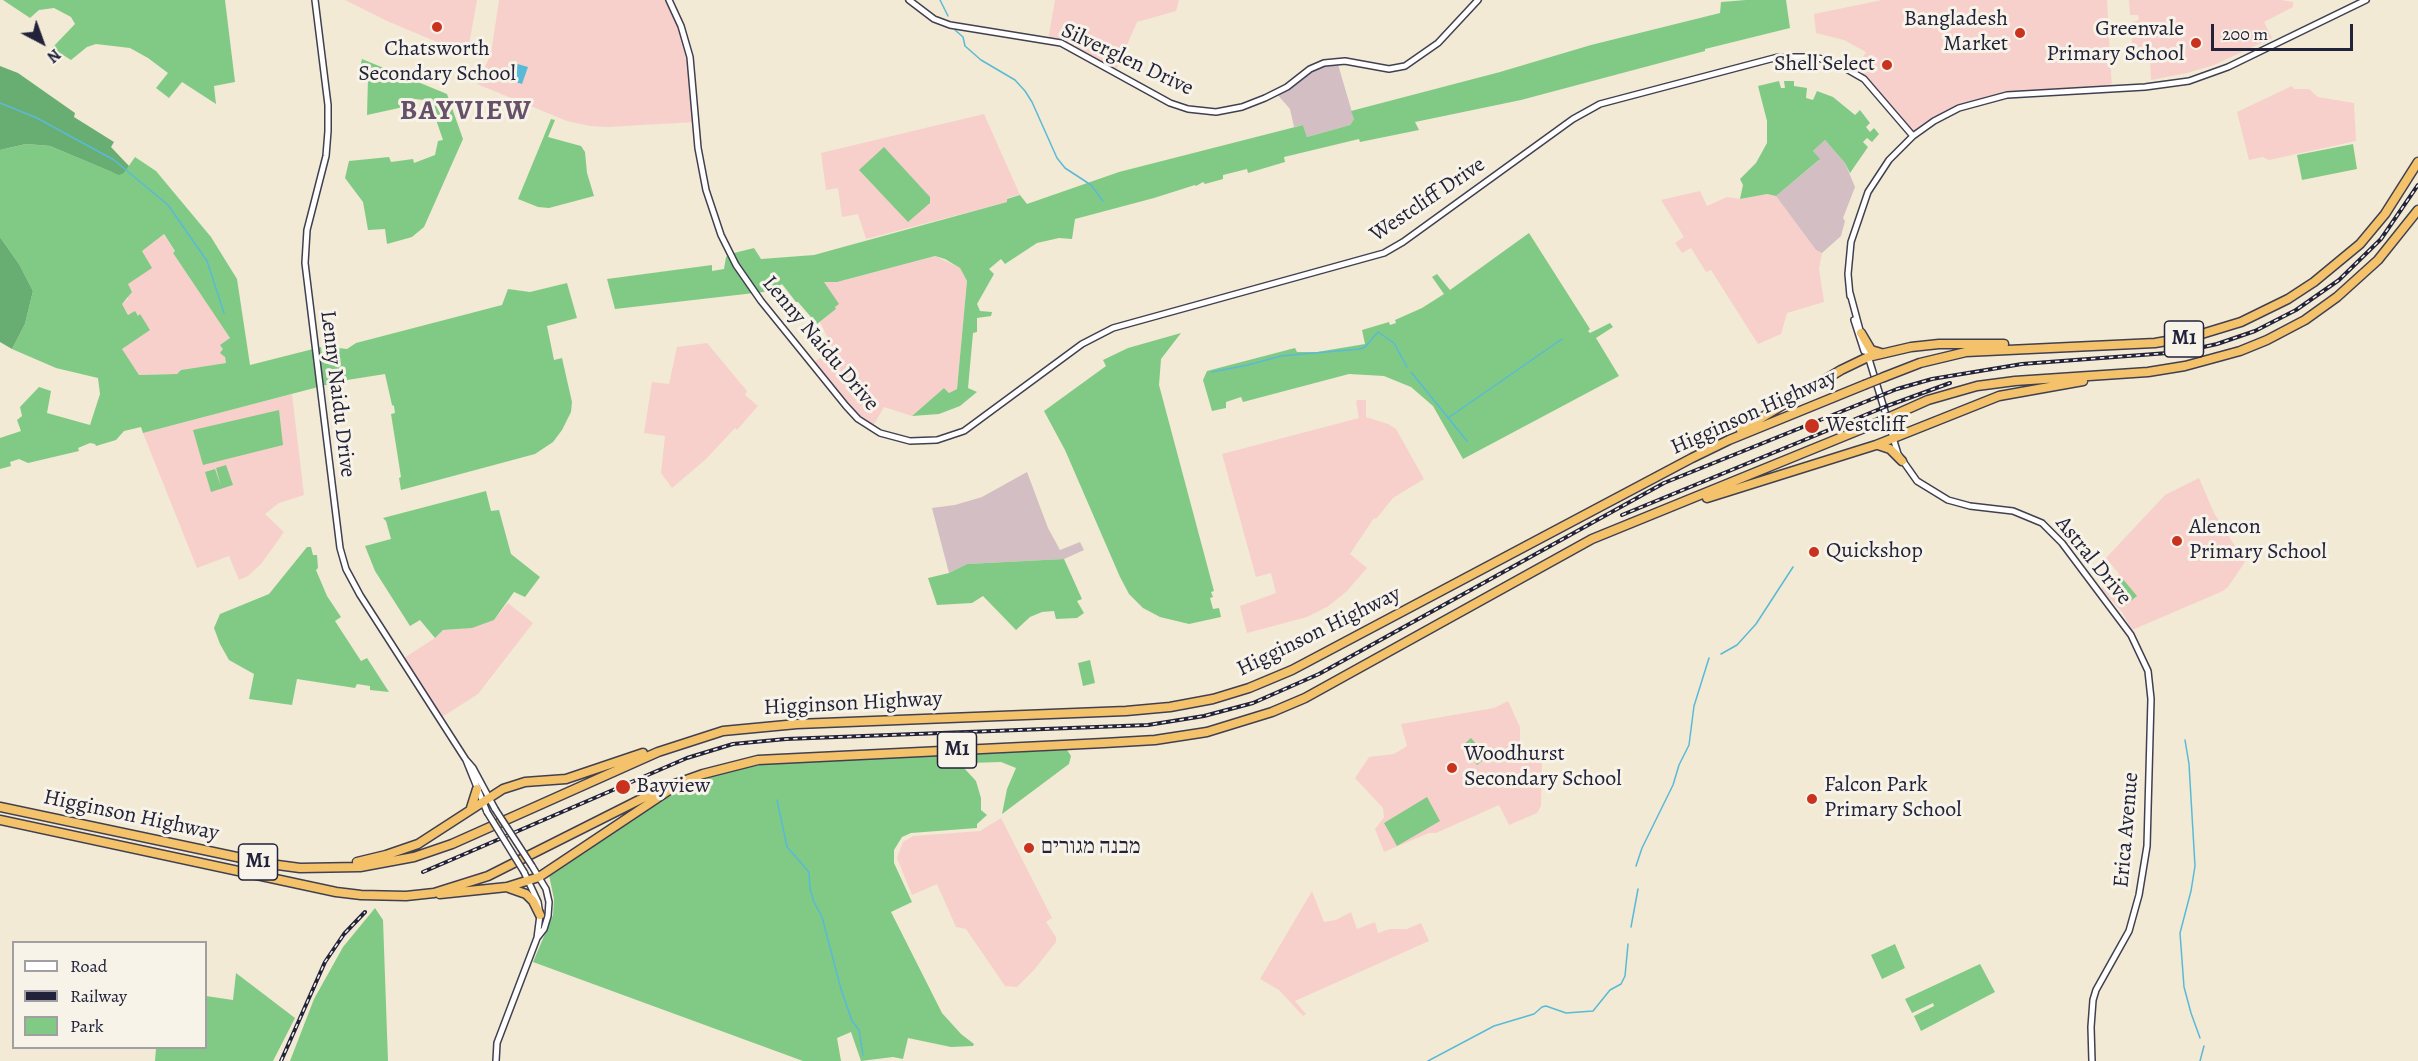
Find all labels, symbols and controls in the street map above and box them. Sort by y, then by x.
place label: Bangladesh Market [1904,7,2008,58]
north arrow [12,12,72,72]
scale bar [2214,12,2356,50]
place label: Greenvale Primary School [2046,17,2184,68]
street label: Silverglen Drive [1057,18,1197,102]
marker: Chatsworth Secondary School [430,20,444,34]
text: 200 m [2222,22,2268,46]
marker: Bangladesh Market [2013,26,2027,40]
marker: Greenvale Primary School [2189,36,2203,50]
place label: Chatsworth Secondary School [358,37,516,88]
text: N [42,43,65,68]
place label: Shell Select [1774,52,1875,78]
marker: Shell Select [1880,58,1894,72]
district label: BAYVIEW [400,95,532,129]
street label: Westcliff Drive [1365,152,1491,248]
street label: Lenny Naidu Drive [756,271,884,417]
street label: Lenny Naidu Drive [314,309,360,479]
road number: M1 [2164,321,2204,357]
street label: Higginson Highway [1667,365,1841,461]
place label: Westcliff [1826,413,1906,439]
marker: Westcliff [1803,417,1821,435]
street label: Astral Drive [2049,511,2137,611]
place label: Alencon Primary School [2189,515,2327,566]
marker: Alencon Primary School [2170,534,2184,548]
place label: Quickshop [1826,539,1923,565]
marker: Quickshop [1807,545,1821,559]
street label: Higginson Highway [1233,581,1405,683]
street label: Higginson Highway [763,686,943,722]
road number: M1 [938,732,976,768]
place label: Woodhurst Secondary School [1464,742,1622,794]
marker: Woodhurst Secondary School [1445,761,1459,775]
street label: Erica Avenue [2109,771,2145,889]
place label: Falcon Park Primary School [1824,773,1962,824]
place label: Bayview [636,774,710,800]
marker: Bayview [614,778,632,796]
street label: Higginson Highway [41,784,221,848]
marker: Falcon Park Primary School [1805,792,1819,806]
place label: מבנה מגורים [1041,835,1141,861]
marker: מבנה מגורים [1022,841,1036,855]
road number: M1 [238,844,278,880]
legend [12,941,207,1049]
text: Road [70,954,107,978]
text: Railway [70,984,127,1008]
text: Park [70,1014,104,1038]

